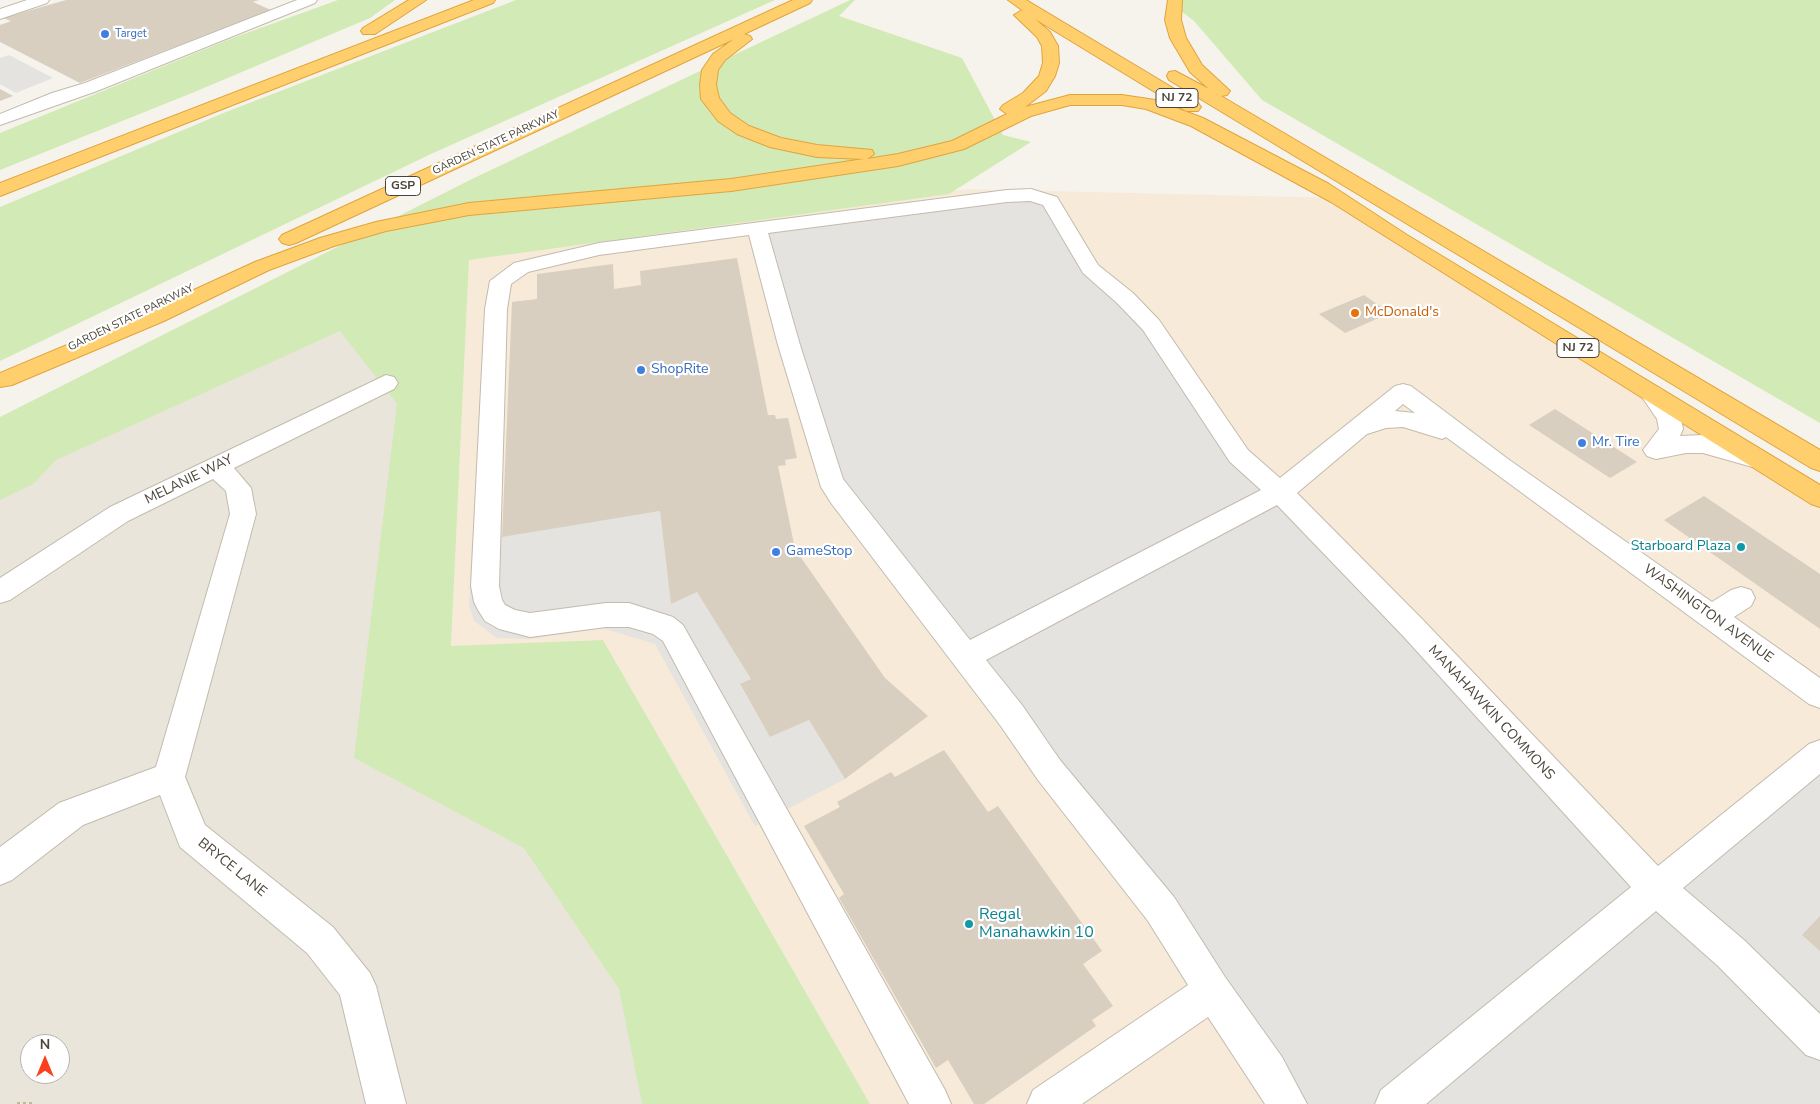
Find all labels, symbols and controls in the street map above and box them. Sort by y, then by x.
place label: Target [115,27,147,41]
marker: Target [99,28,111,40]
road number: NJ 72 [1156,89,1198,108]
street label: GARDEN STATE PARKWAY [431,108,561,178]
road number: GSP [386,177,420,196]
street label: GARDEN STATE PARKWAY [66,282,196,354]
place label: McDonald's [1365,305,1439,321]
marker: McDonald's [1349,307,1361,319]
road number: NJ 72 [1557,338,1599,358]
place label: ShopRite [651,362,708,378]
marker: ShopRite [635,364,647,376]
place label: Mr. Tire [1592,435,1640,451]
marker: Mr. Tire [1576,437,1588,449]
street label: MELANIE WAY [142,451,236,509]
place label: Starboard Plaza [1631,539,1731,555]
marker: Starboard Plaza [1735,541,1747,553]
place label: GameStop [786,544,852,560]
marker: GameStop [770,546,782,558]
street label: WASHINGTON AVENUE [1640,561,1776,667]
street label: MANAHAWKIN COMMONS [1424,642,1558,784]
street label: BRYCE LANE [194,835,270,901]
place label: Regal Manahawkin 10 [979,905,1094,943]
marker: Regal Manahawkin 10 [963,918,975,930]
north arrow [20,1034,70,1084]
text: N [40,1035,50,1054]

